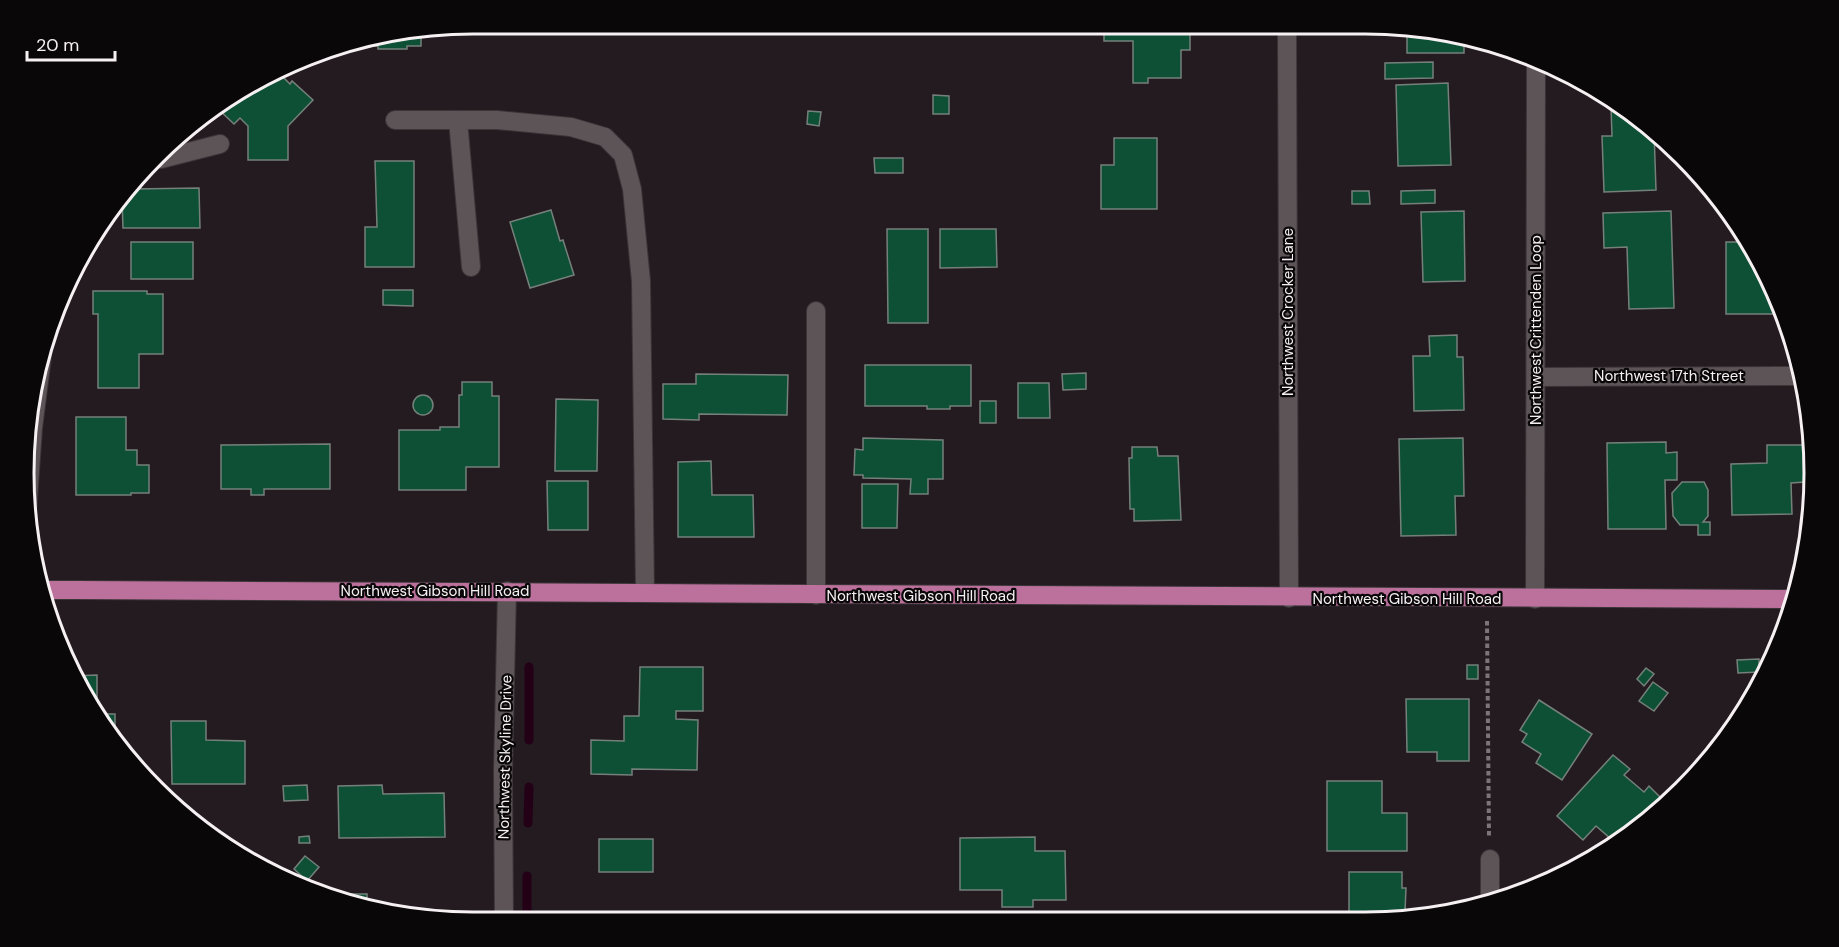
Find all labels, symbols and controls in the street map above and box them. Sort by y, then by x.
scale bar [27,24,116,62]
text: 20 m [36,33,79,57]
street label: Northwest Crocker Lane [1278,228,1298,396]
street label: Northwest Crittenden Loop [1526,235,1546,425]
street label: Northwest 17th Street [1594,366,1744,386]
street label: Northwest Gibson Hill Road [341,581,529,601]
street label: Northwest Gibson Hill Road [827,586,1015,606]
street label: Northwest Gibson Hill Road [1313,589,1501,609]
street label: Northwest Skyline Drive [494,675,516,839]

